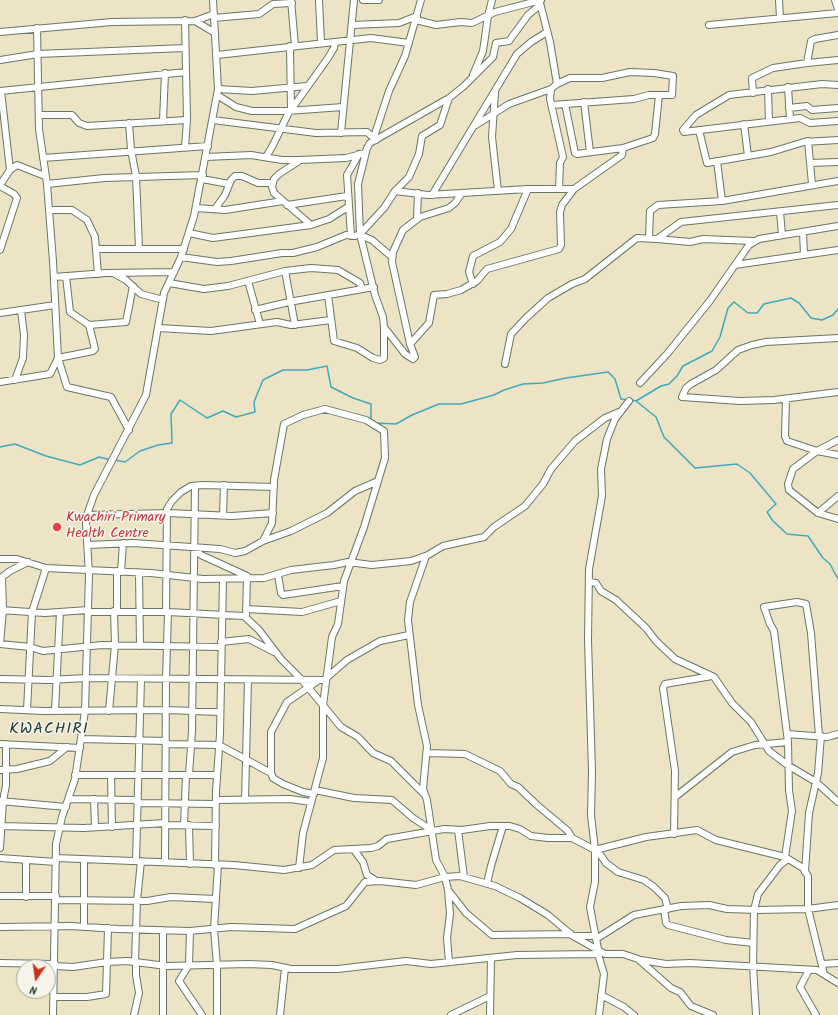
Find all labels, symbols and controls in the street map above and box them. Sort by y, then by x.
place label: Kwachiri Primary Health Centre [66,511,165,544]
marker: Kwachiri Primary Health Centre [51,521,63,533]
district label: KWACHIRI [9,720,89,740]
north arrow [16,959,56,999]
text: N [28,980,39,999]

